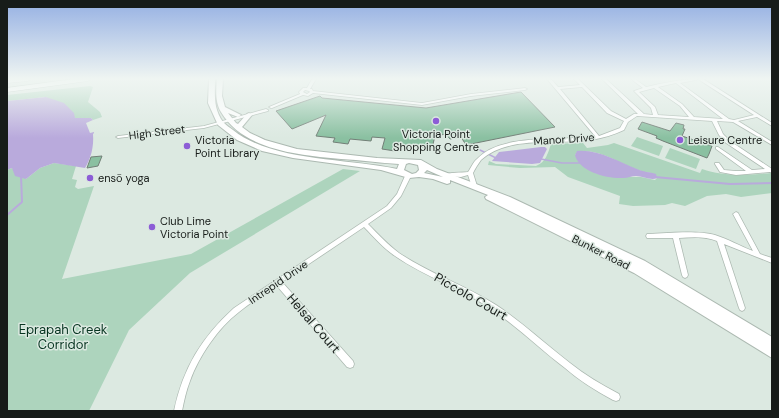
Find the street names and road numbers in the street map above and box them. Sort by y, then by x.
street label: High Street [128,122,186,142]
street label: Manor Drive [533,130,595,148]
street label: Bunker Road [570,231,632,273]
street label: Intrepid Drive [246,257,310,307]
street label: Piccolo Court [431,269,510,324]
street label: Helsal Court [283,290,344,357]

